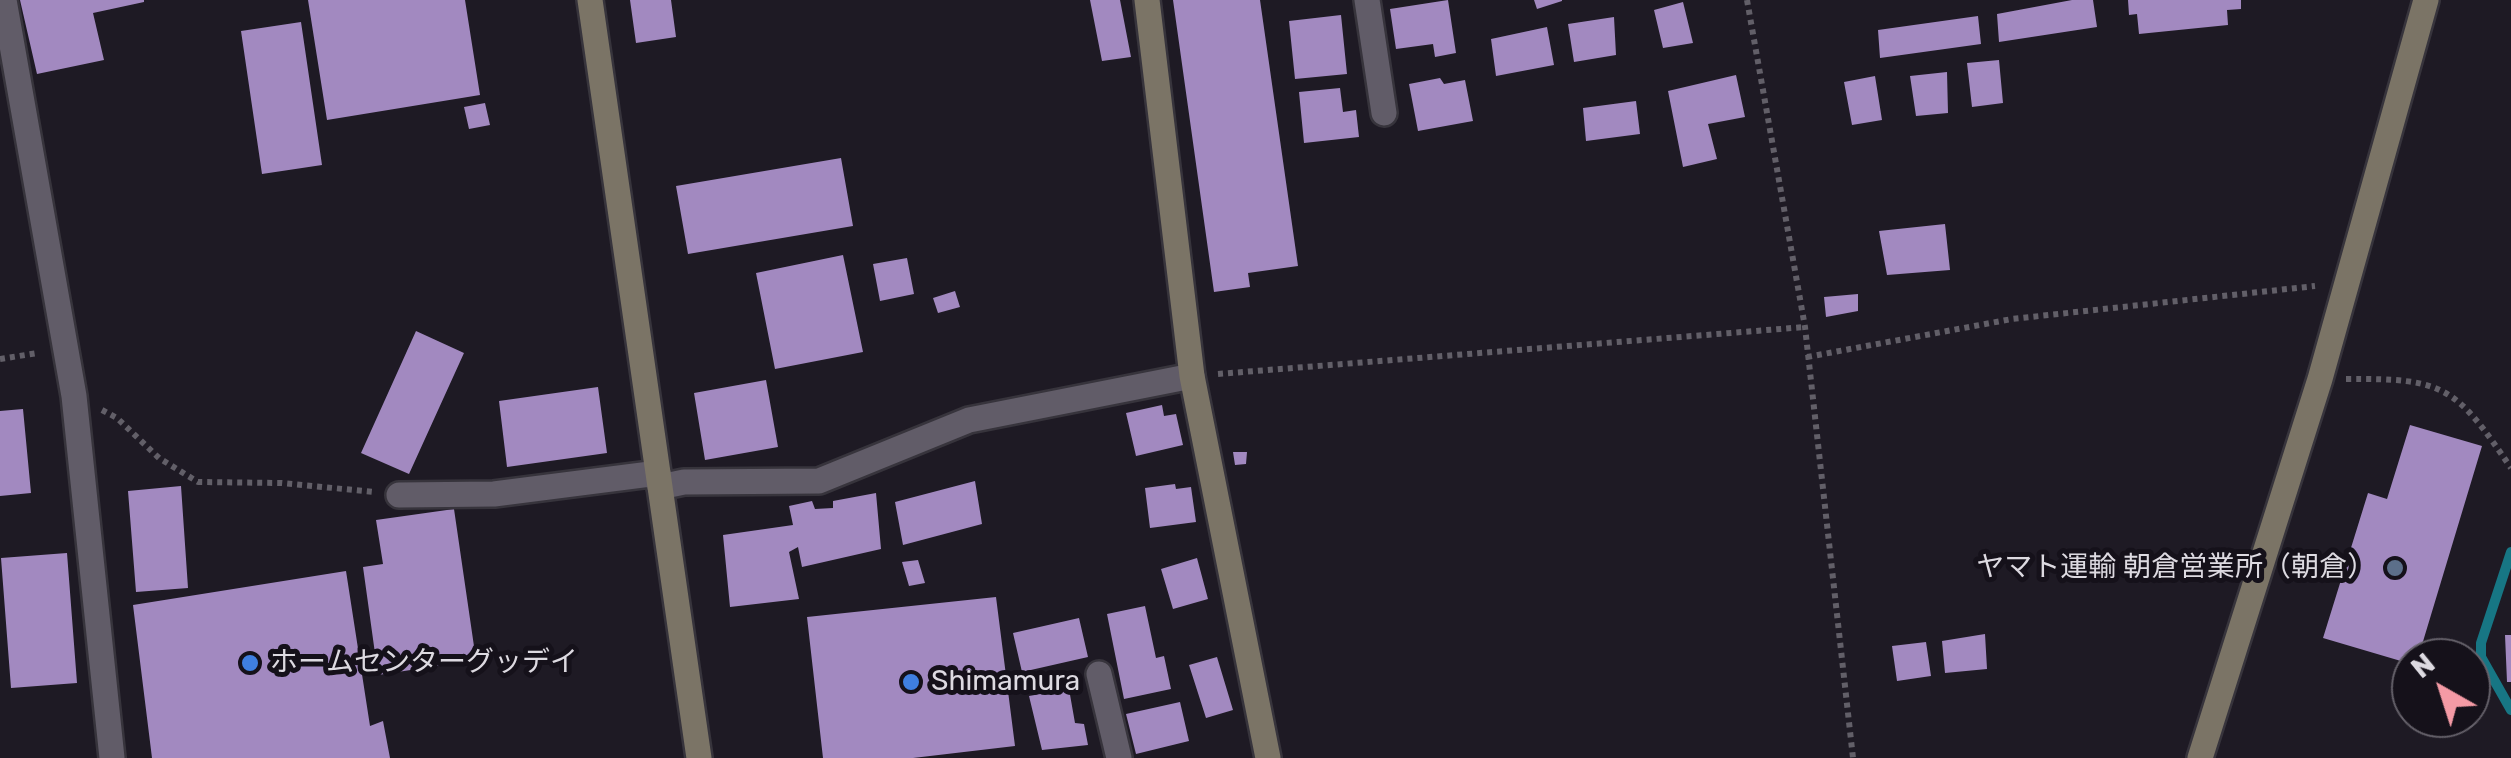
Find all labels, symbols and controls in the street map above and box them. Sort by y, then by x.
place label: ヤマト運輸 朝倉営業所（朝倉） [1976,551,2375,585]
marker: ヤマト運輸 朝倉営業所（朝倉） [2384,557,2406,579]
north arrow [2391,638,2491,738]
place label: ホームセンターグッデイ [270,646,578,680]
text: N [2405,647,2441,685]
marker: ホームセンターグッデイ [239,652,261,674]
place label: Shimamura [931,665,1080,699]
marker: Shimamura [900,671,922,693]

